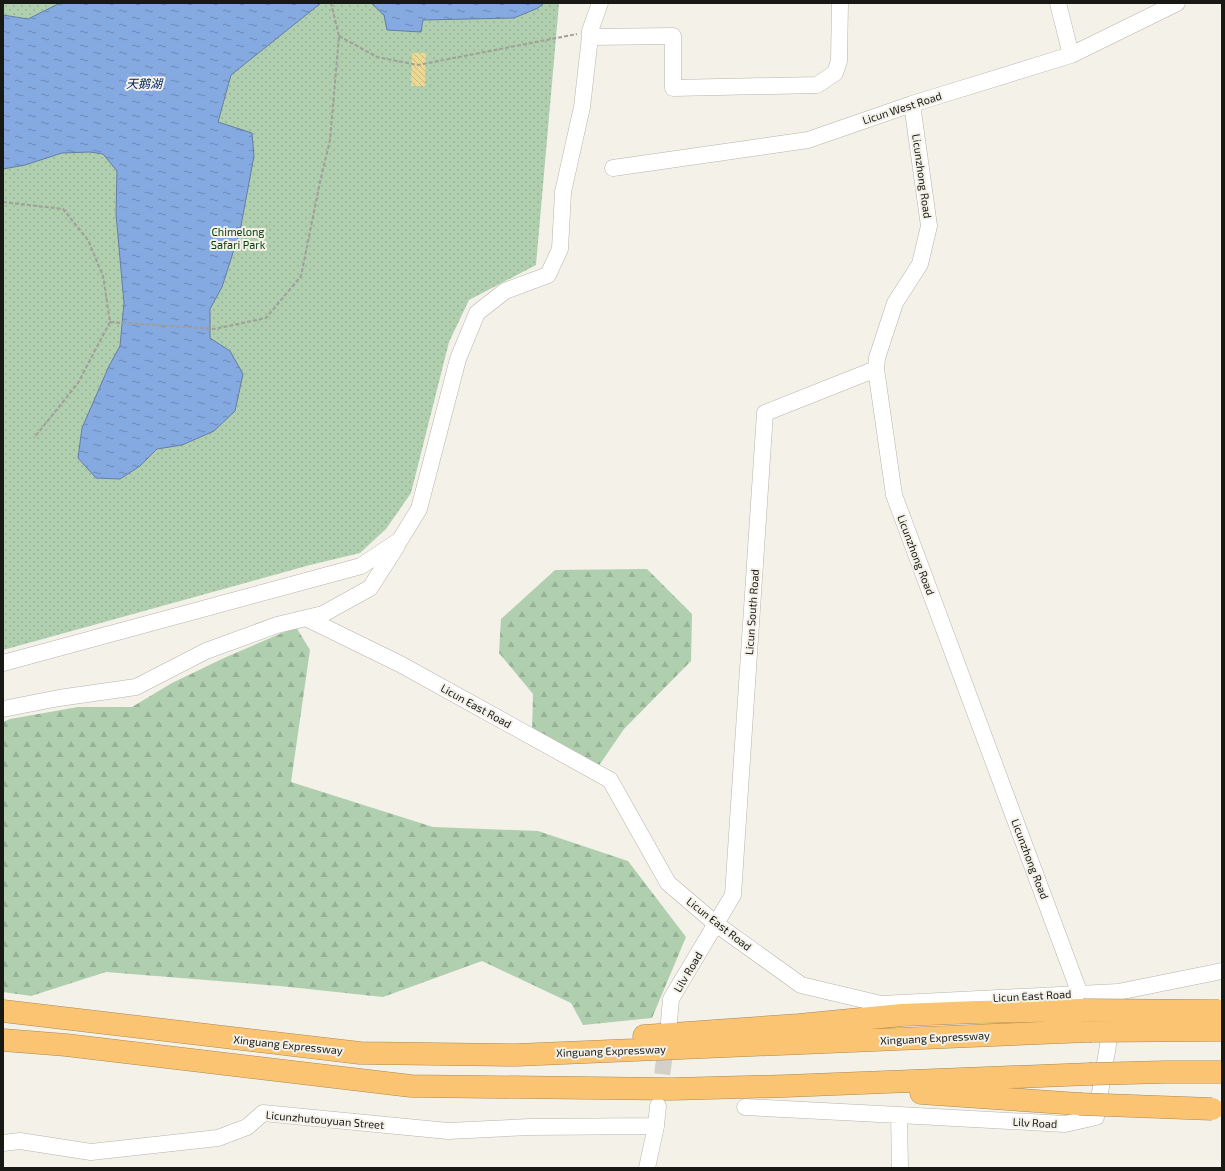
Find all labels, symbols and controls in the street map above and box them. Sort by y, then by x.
water label: 天鹅湖 [126,76,164,90]
street label: Licun West Road [861,89,943,126]
street label: Licunzhong Road [910,133,935,219]
park label: Chimelong Safari Park [211,225,266,251]
street label: Licunzhong Road [895,513,938,597]
street label: Licun South Road [742,569,761,655]
street label: Licun East Road [439,681,514,730]
street label: Licunzhong Road [1009,817,1052,901]
street label: Licun East Road [684,894,754,953]
street label: Lilv Road [670,949,705,994]
street label: Licun East Road [992,987,1072,1004]
street label: Xinguang Expressway [880,1028,990,1047]
street label: Xinguang Expressway [233,1032,344,1057]
street label: Xinguang Expressway [556,1042,666,1059]
street label: Licunzhutouyuan Street [265,1108,385,1131]
street label: Lilv Road [1012,1115,1058,1130]

